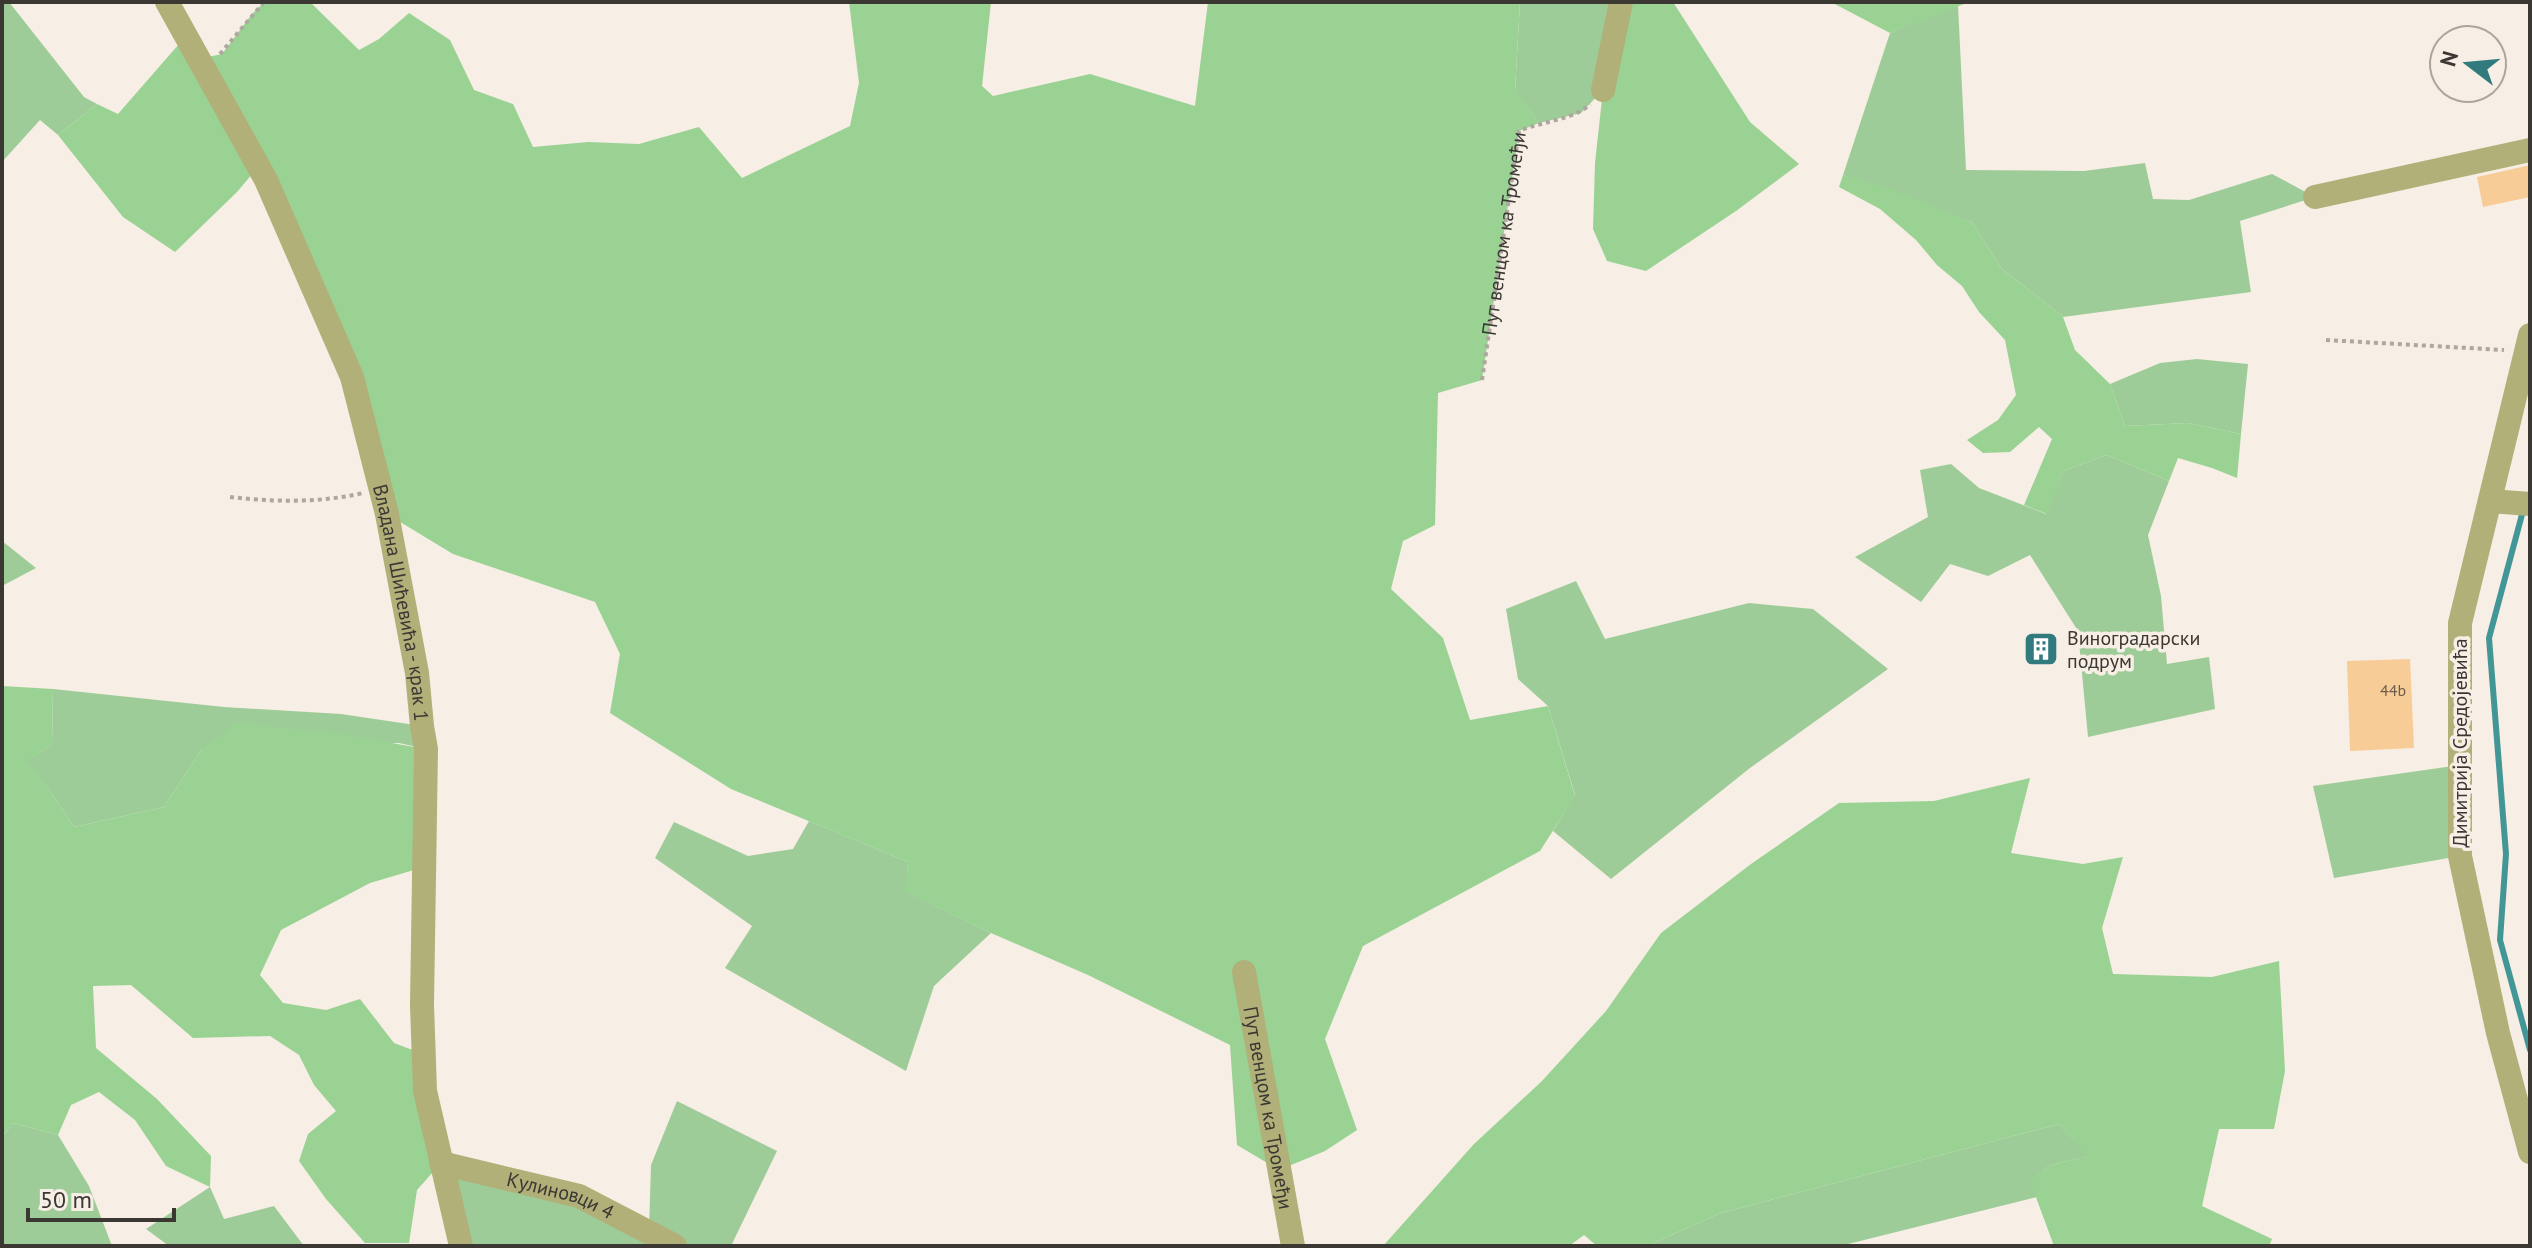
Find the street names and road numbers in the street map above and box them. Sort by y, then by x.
street label: Пут венцом ка Тромеђи [1476,130,1532,337]
street label: Владана Шићевића - крак 1 [367,481,435,723]
street label: Димитрија Средојевића [2447,638,2473,848]
street label: Пут венцом ка Тромеђи [1237,1004,1299,1211]
street label: Кулиновци 4 [504,1166,619,1225]

